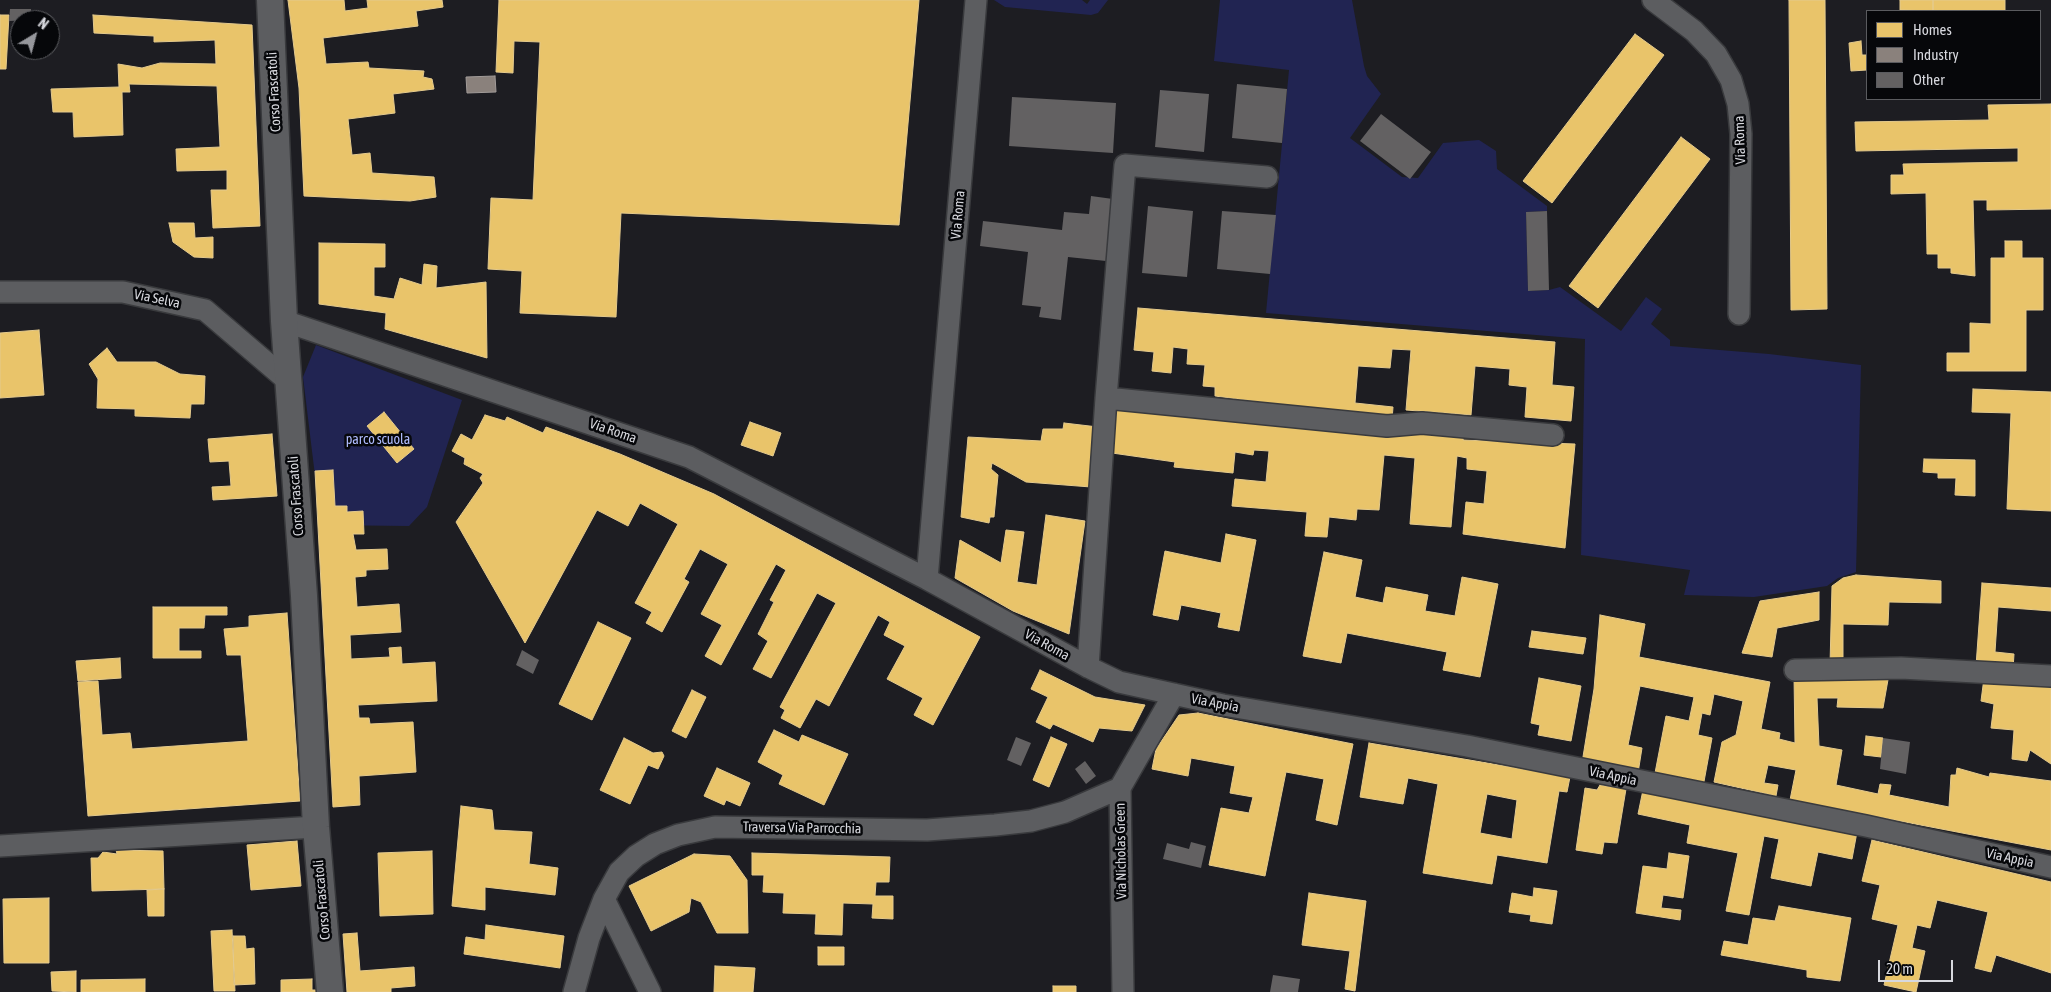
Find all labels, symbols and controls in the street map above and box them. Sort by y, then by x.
north arrow [10,10,60,60]
legend [1866,10,2041,100]
text: N [35,15,52,33]
text: Homes [1913,21,1952,38]
text: Industry [1913,46,1959,63]
street label: Corso Frascatoli [264,52,284,132]
text: Other [1913,71,1945,88]
street label: Via Roma [1731,115,1749,165]
street label: Via Roma [948,190,968,240]
street label: Via Selva [133,286,181,312]
street label: Via Roma [587,415,639,447]
park label: parco scuola [346,432,410,448]
street label: Corso Frascatoli [285,455,307,537]
street label: Via Roma [1022,626,1072,664]
street label: Via Appia [1190,690,1240,716]
street label: Via Appia [1588,763,1638,789]
street label: Via Nicholas Green [1112,803,1130,899]
street label: Traversa Via Parrocchia [743,819,861,837]
street label: Via Appia [1985,845,2035,871]
street label: Corso Frascatoli [310,859,334,941]
scale bar [1881,950,1956,982]
text: 20 m [1886,960,1913,977]

